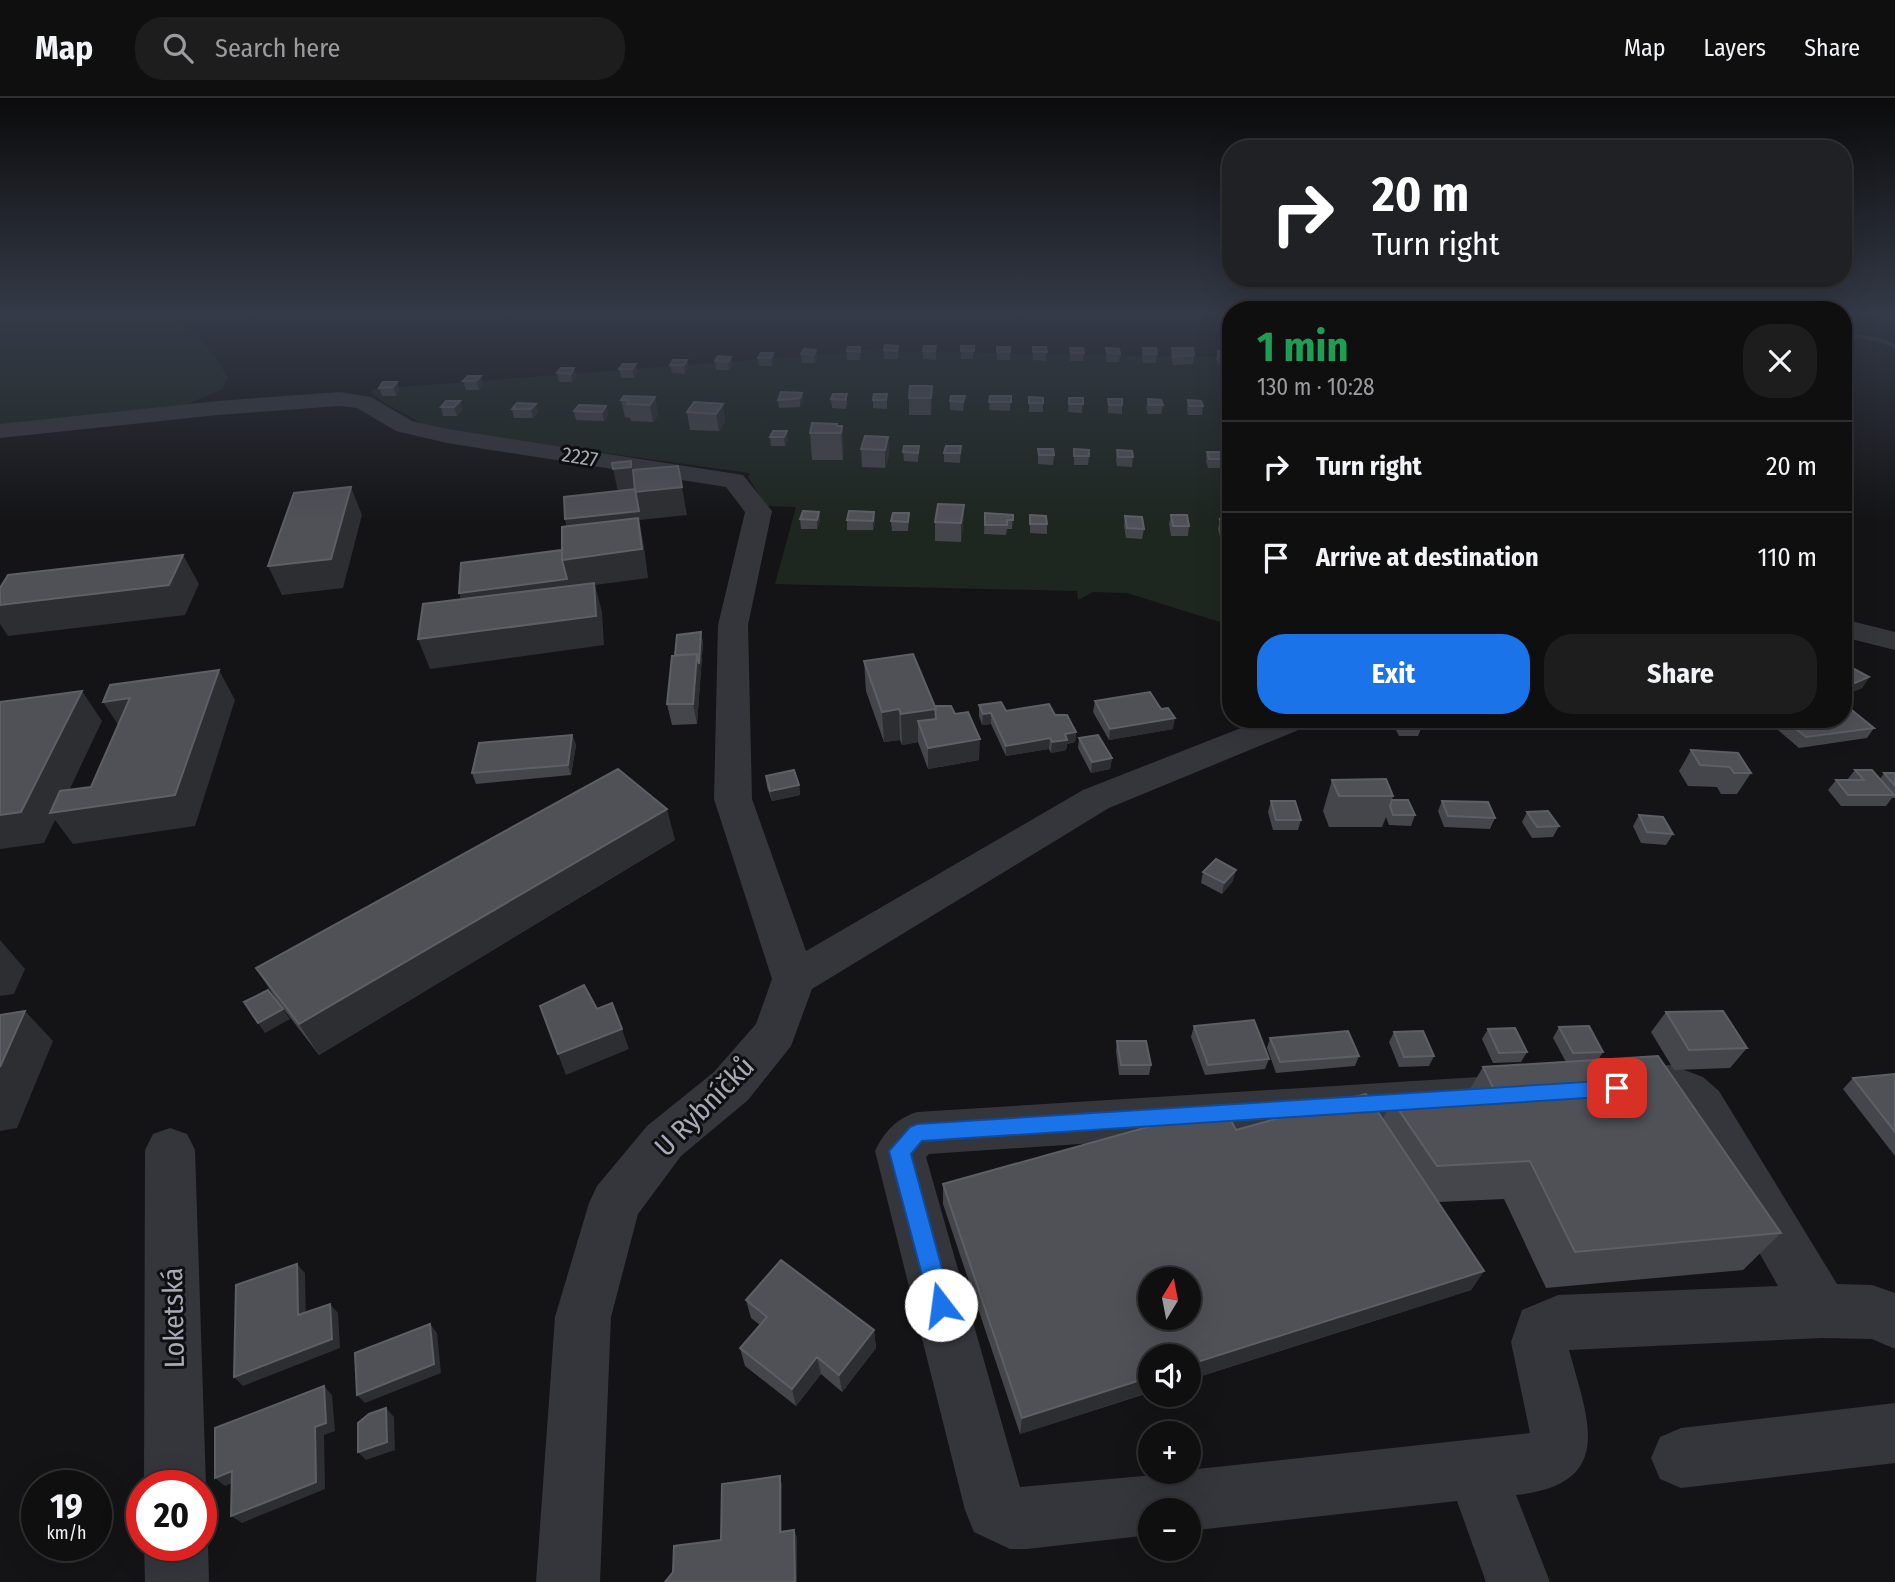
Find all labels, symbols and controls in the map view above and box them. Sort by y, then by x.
search box [135,17,625,80]
text: Map [35,28,93,68]
icon: search [159,29,197,67]
text: Search here [215,33,340,64]
text: Map [1624,34,1666,62]
text: Layers [1704,34,1766,62]
text: Share [1804,34,1860,62]
text: 20 m [1372,165,1469,224]
icon: right [1257,168,1348,259]
text: Turn right [1372,225,1499,263]
text: 1 min [1257,322,1348,372]
button: close [1743,324,1817,398]
text: 130 m · 10:28 [1257,373,1375,401]
street label: 2227 [560,441,600,473]
icon: right [1257,448,1295,486]
text: Turn right [1316,451,1422,482]
text: 20 m [1766,451,1817,482]
icon: arrive [1257,539,1295,577]
text: Arrive at destination [1316,542,1539,573]
text: 110 m [1757,542,1817,573]
button: Exit [1257,634,1530,714]
button: Share [1544,634,1817,714]
street label: U Rybníčků [648,1050,761,1163]
pin [1587,1058,1647,1118]
icon: arrive [1598,1069,1636,1107]
street label: Loketská [156,1267,191,1369]
north arrow [1138,1267,1200,1330]
map controls [1138,1267,1201,1561]
position arrow [904,1268,978,1342]
button: sound [1138,1344,1201,1407]
button: + [1138,1421,1201,1484]
speed limit sign: 20 [126,1470,217,1561]
text: 19 [50,1485,83,1527]
button: − [1138,1498,1201,1561]
text: km/h [46,1522,87,1544]

